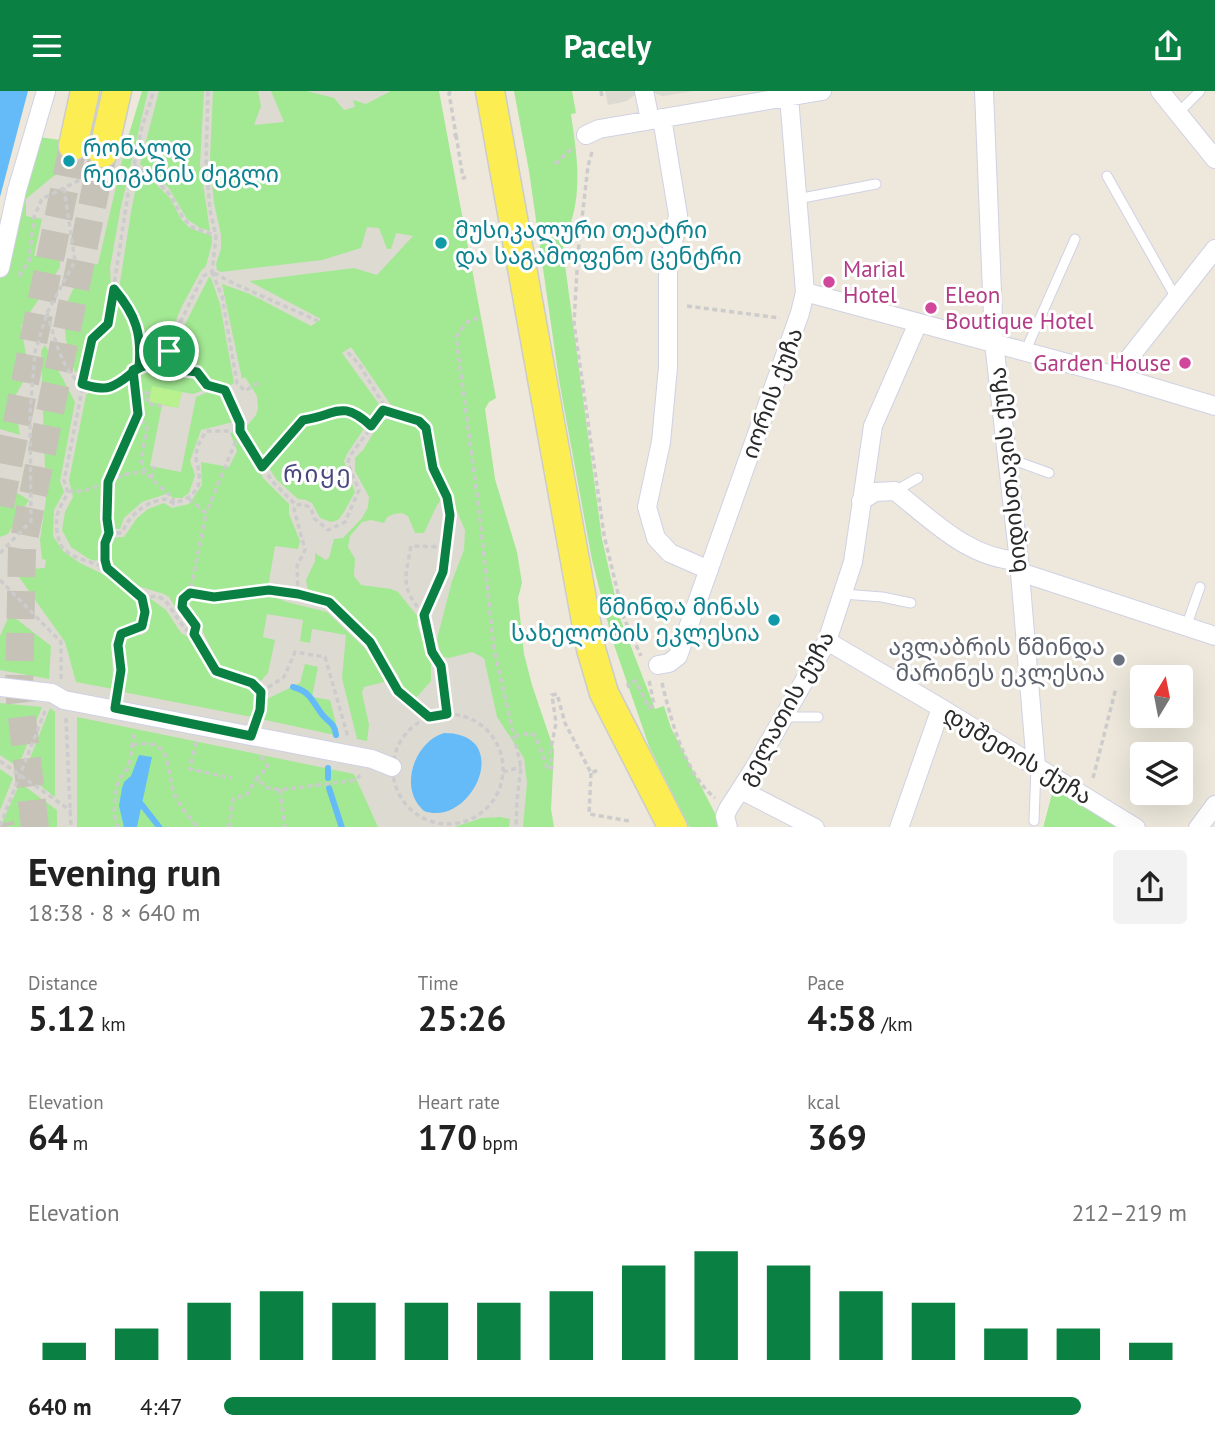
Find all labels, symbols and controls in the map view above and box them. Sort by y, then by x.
text: Pacely [564,25,651,67]
icon: menu [28,27,66,65]
icon: share [1149,27,1187,65]
place label: რონალდ რეიგანის ძეგლი [83,133,279,188]
marker: რონალდ რეიგანის ძეგლი [61,153,77,169]
place label: მუსიკალური თეატრი და საგამოფენო ცენტრი [455,215,742,270]
marker: მუსიკალური თეატრი და საგამოფენო ცენტრი [433,235,449,251]
place label: Marial Hotel [843,254,905,309]
marker: Marial Hotel [821,274,837,290]
place label: Eleon Boutique Hotel [945,280,1094,335]
marker: Eleon Boutique Hotel [923,300,939,316]
pin [139,321,199,381]
street label: იორის ქუჩა [734,323,809,462]
icon: arrive [150,332,188,370]
place label: Garden House [1033,348,1171,377]
marker: Garden House [1177,355,1193,371]
street label: ხიდისთავის ქუჩა [982,366,1033,575]
district label: რიყე [283,458,353,489]
place label: წმინდა მინას სახელობის ეკლესია [511,592,760,647]
marker: წმინდა მინას სახელობის ეკლესია [766,612,782,628]
street label: გელათის ქუჩა [731,625,840,790]
place label: ავლაბრის წმინდა მარინეს ეკლესია [889,632,1105,687]
marker: ავლაბრის წმინდა მარინეს ეკლესია [1111,652,1127,668]
north arrow [1130,665,1194,728]
map controls [1130,665,1193,805]
street label: დუშეთის ქუჩა [939,699,1098,810]
button: layers [1130,742,1193,805]
text: Evening run [28,847,221,896]
button: share [1113,850,1187,924]
text: 18:38 · 8 × 640 m [28,898,200,927]
text: Distance [28,971,98,995]
text: Time [418,971,458,995]
text: Pace [807,971,845,995]
text: 5.12 [28,995,96,1041]
text: 25:26 [418,995,506,1041]
text: 4:58 [807,995,876,1041]
text: km [96,1012,126,1036]
text: /km [876,1012,913,1036]
text: Elevation [28,1090,104,1114]
text: Heart rate [418,1090,500,1114]
text: kcal [807,1090,840,1114]
text: 64 [28,1114,68,1160]
text: 170 [418,1114,477,1160]
text: 369 [807,1114,867,1160]
text: m [68,1131,88,1155]
text: bpm [477,1131,518,1155]
text: Elevation [28,1198,120,1227]
text: 212–219 m [1072,1198,1187,1227]
text: 640 m [28,1392,91,1421]
text: 4:47 [140,1392,183,1421]

